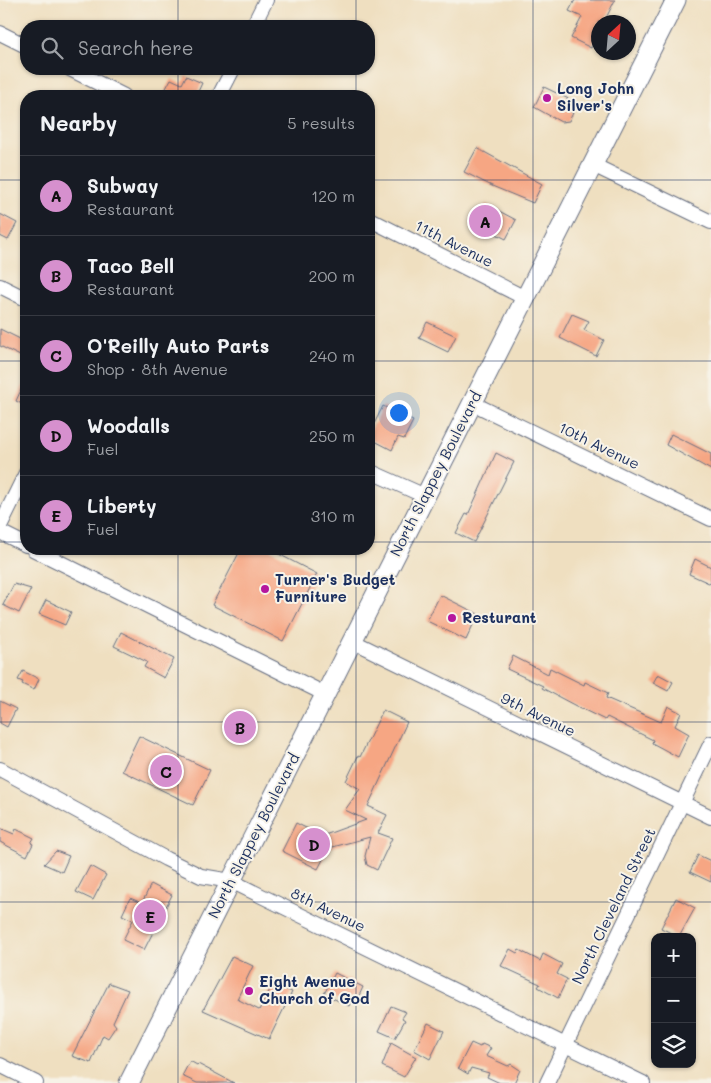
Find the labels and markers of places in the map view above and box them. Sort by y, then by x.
place label: Long John Silver's [557,78,634,115]
marker: Long John Silver's [541,92,553,104]
pin: A [469,202,501,240]
place label: Turner's Budget Furniture [275,569,396,606]
marker: Turner's Budget Furniture [259,583,271,595]
place label: Resturant [462,607,537,627]
marker: Resturant [446,612,458,624]
pin: B [224,708,256,746]
pin: C [150,752,182,790]
pin: D [298,825,330,863]
pin: E [134,897,166,935]
place label: Eight Avenue Church of God [259,971,370,1008]
marker: Eight Avenue Church of God [243,985,255,997]

